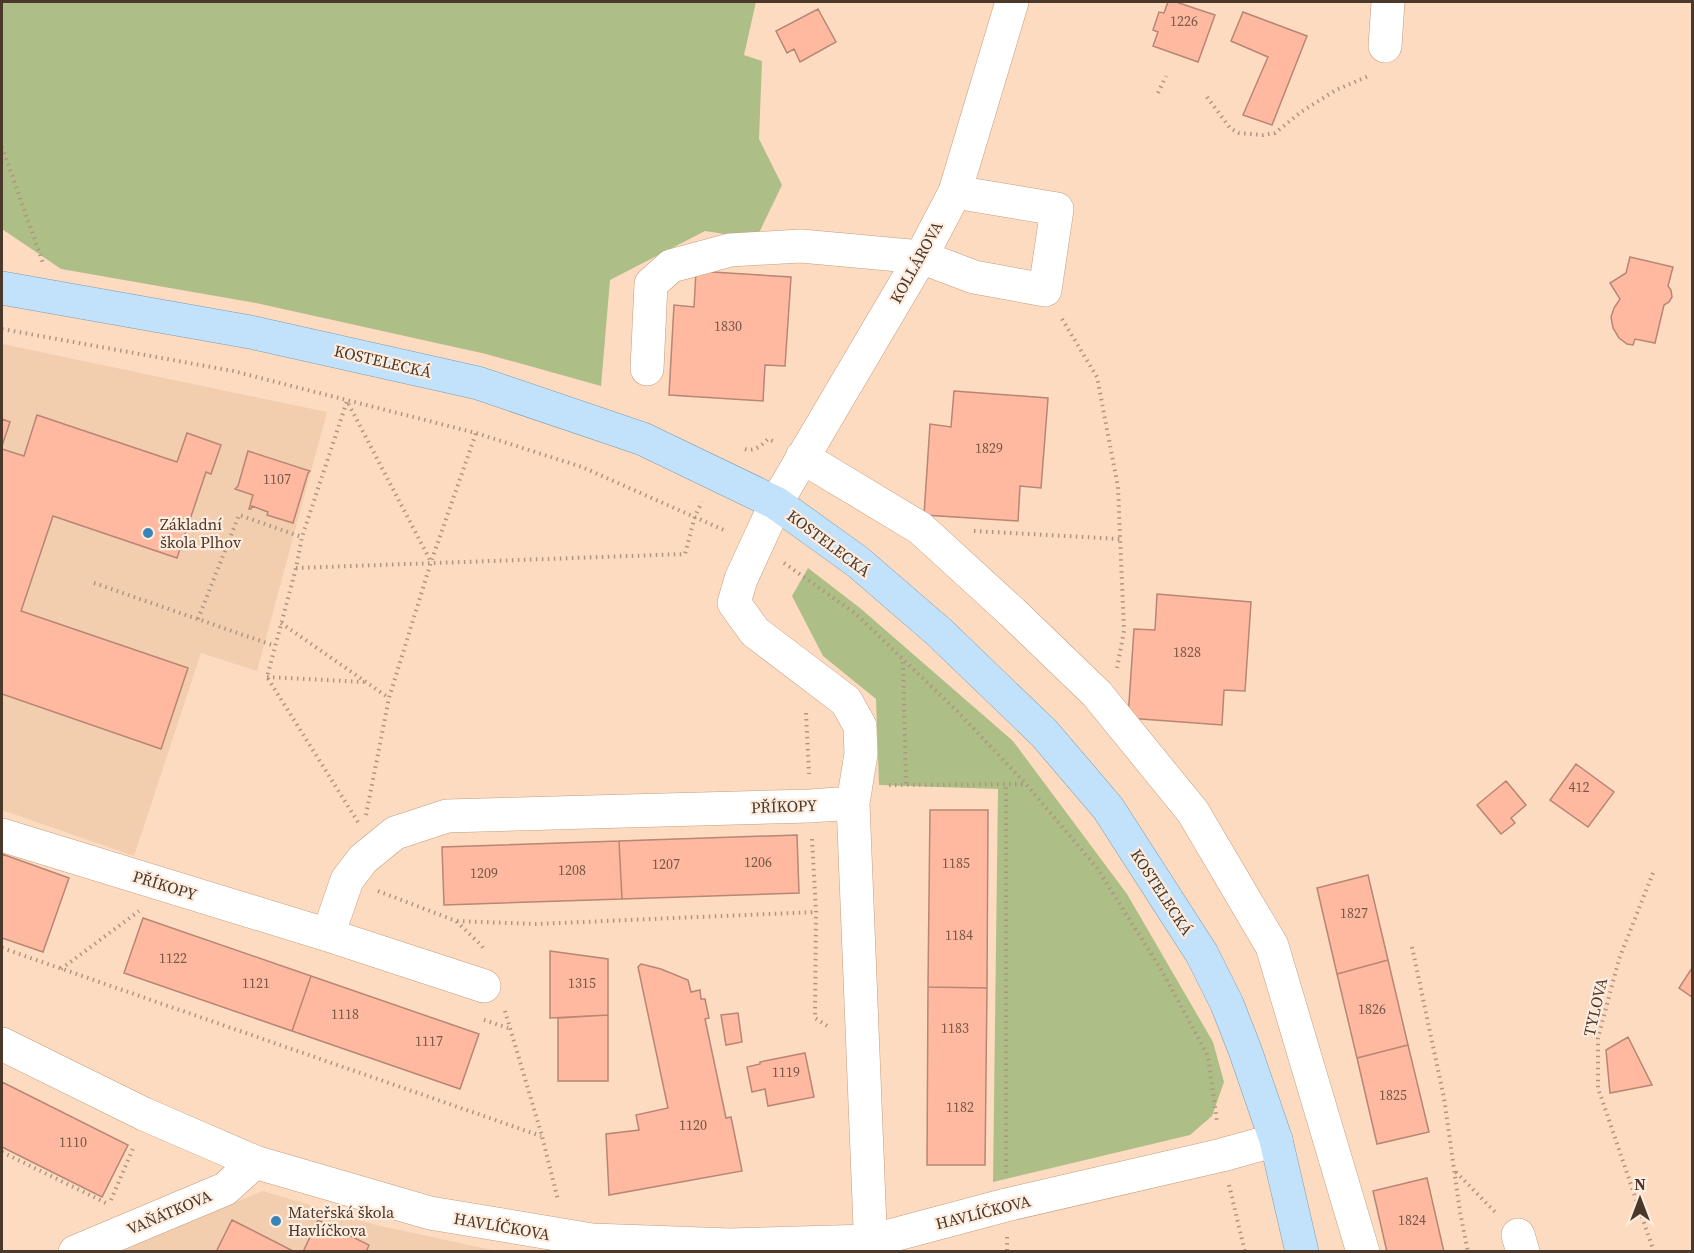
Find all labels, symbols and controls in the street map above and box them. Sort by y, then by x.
house number: 1226 [1170,11,1198,31]
street label: KOLLÁROVA [884,217,948,307]
house number: 1830 [714,316,742,336]
street label: KOSTELECKÁ [332,339,434,383]
house number: 1829 [975,438,1003,458]
house number: 1107 [263,469,291,489]
street label: KOSTELECKÁ [783,504,876,582]
place label: Základní škola Plhov [160,513,241,553]
marker: Základní škola Plhov [141,526,155,540]
house number: 1828 [1173,642,1201,662]
house number: 412 [1569,777,1590,797]
street label: PŘÍKOPY [751,794,817,818]
street label: KOSTELECKÁ [1126,844,1198,940]
house number: 1206 [744,852,772,872]
house number: 1185 [942,853,970,873]
house number: 1207 [652,854,680,874]
house number: 1208 [558,860,586,880]
house number: 1209 [470,863,498,883]
street label: PŘÍKOPY [130,865,200,905]
house number: 1827 [1340,903,1368,923]
house number: 1184 [945,925,973,945]
house number: 1122 [159,948,187,968]
house number: 1121 [242,973,270,993]
house number: 1315 [568,973,596,993]
street label: TYLOVA [1578,975,1612,1038]
house number: 1826 [1358,999,1386,1019]
house number: 1118 [331,1004,359,1024]
house number: 1183 [941,1018,969,1038]
house number: 1117 [415,1031,443,1051]
house number: 1119 [772,1062,800,1082]
house number: 1825 [1379,1085,1407,1105]
house number: 1182 [946,1097,974,1117]
house number: 1120 [679,1115,707,1135]
house number: 1110 [59,1132,87,1152]
north arrow [1610,1169,1670,1229]
text: N [1634,1173,1646,1195]
street label: VAŇÁTKOVA [123,1184,215,1240]
street label: HAVLÍČKOVA [933,1189,1033,1234]
place label: Mateřská škola Havlíčkova [288,1201,395,1241]
street label: HAVLÍČKOVA [452,1207,552,1245]
house number: 1824 [1398,1210,1426,1230]
marker: Mateřská škola Havlíčkova [269,1214,283,1228]

